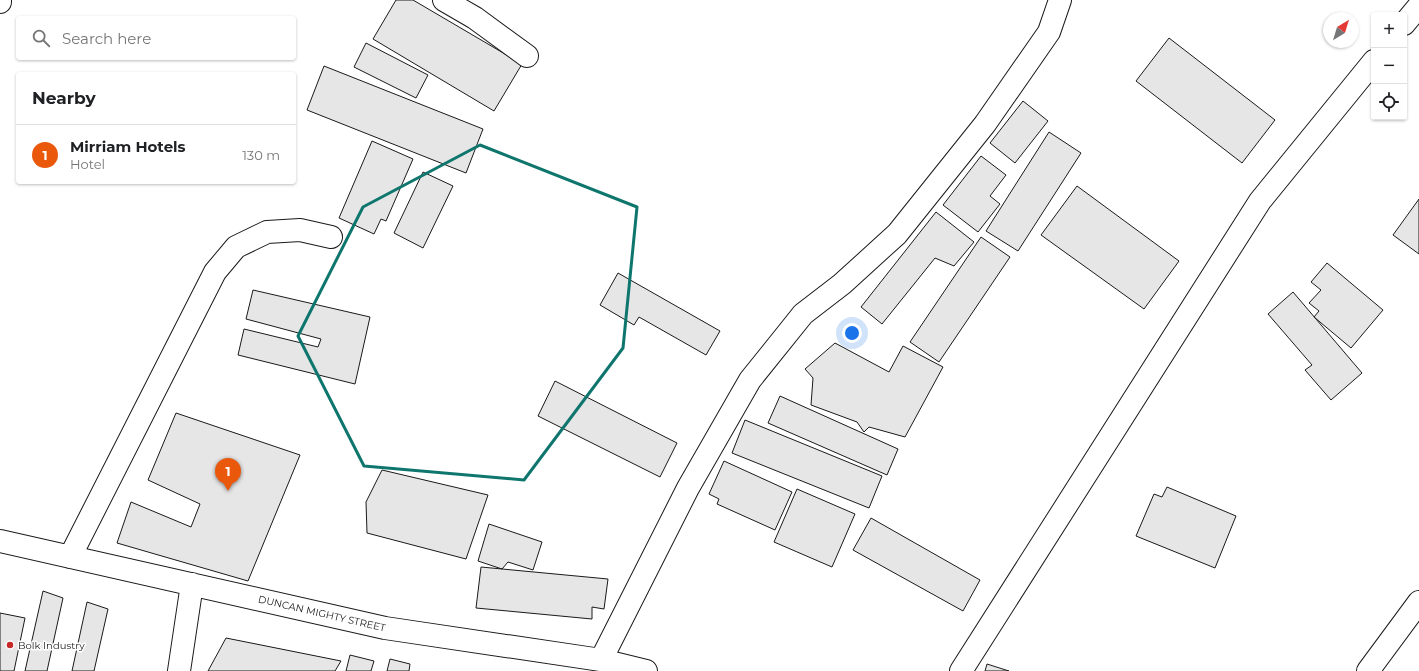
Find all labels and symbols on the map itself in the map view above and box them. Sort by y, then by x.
north arrow [1323,12,1359,48]
your location [842,323,862,343]
pin: 1 [215,458,241,491]
street label: DUNCAN MIGHTY STREET [257,592,387,635]
place label: Bolk Industry [18,639,85,652]
marker: Bolk Industry [5,640,15,650]

